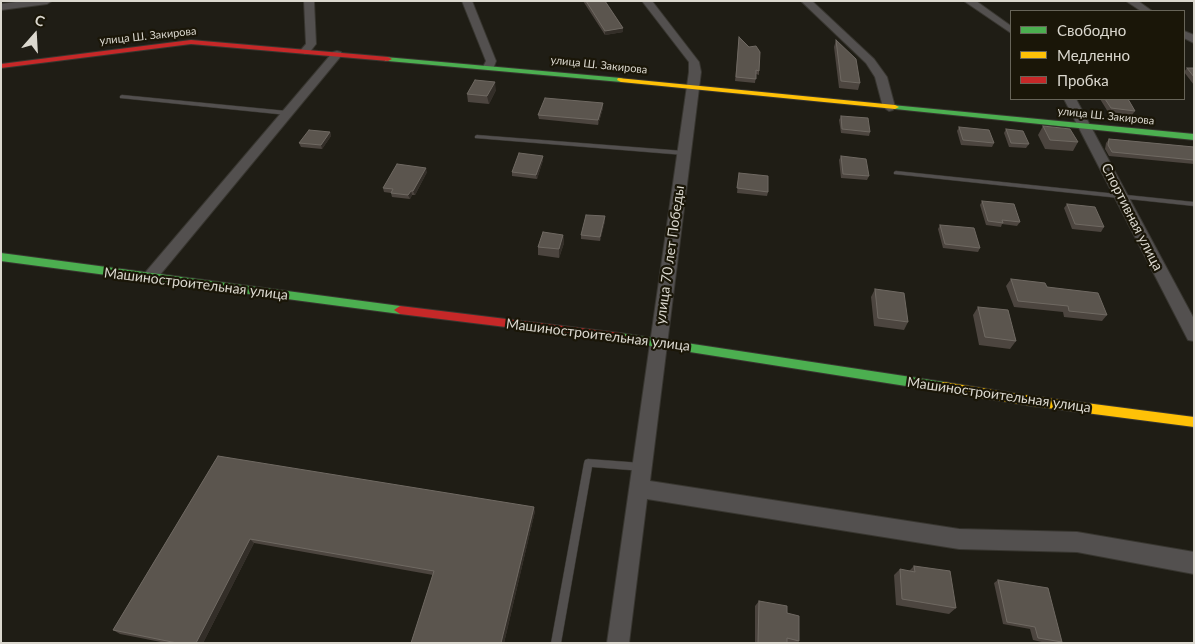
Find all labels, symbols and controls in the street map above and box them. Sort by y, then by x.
north arrow [10,10,60,60]
legend [1010,10,1185,100]
text: С [33,11,47,30]
text: Свободно [1057,21,1126,39]
street label: улица Ш. Закирова [99,24,197,48]
text: Медленно [1057,46,1130,64]
street label: улица Ш. Закирова [550,53,648,77]
text: Пробка [1057,71,1109,89]
street label: улица Ш. Закирова [1057,104,1155,128]
street label: Спортивная улица [1098,160,1166,274]
street label: улица 70 лет Победы [652,184,688,326]
street label: Машиностроительная улица [103,264,289,304]
street label: Машиностроительная улица [505,315,691,355]
street label: Машиностроительная улица [906,374,1092,416]

